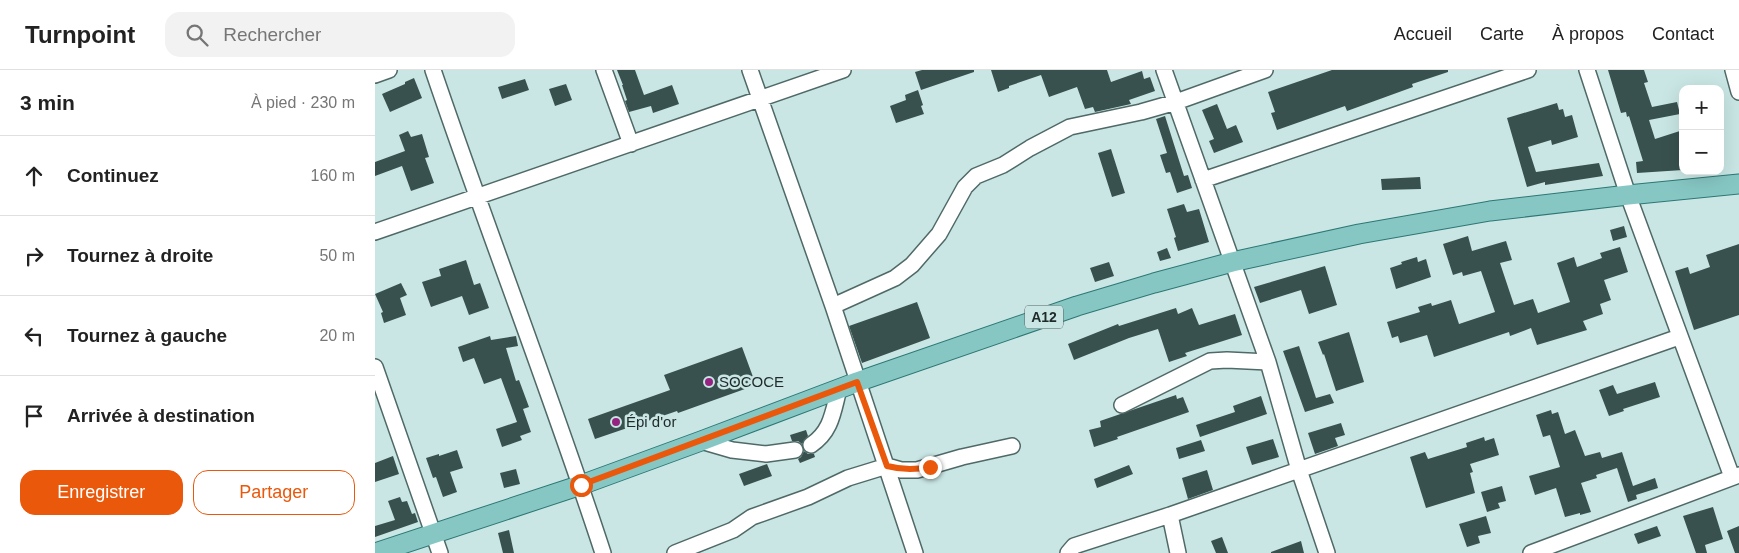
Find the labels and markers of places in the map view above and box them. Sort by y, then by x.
place label: SOCOCE [719,373,784,390]
marker: SOCOCE [703,376,715,388]
place label: Épi d'or [626,413,676,430]
marker: Épi d'or [610,416,622,428]

